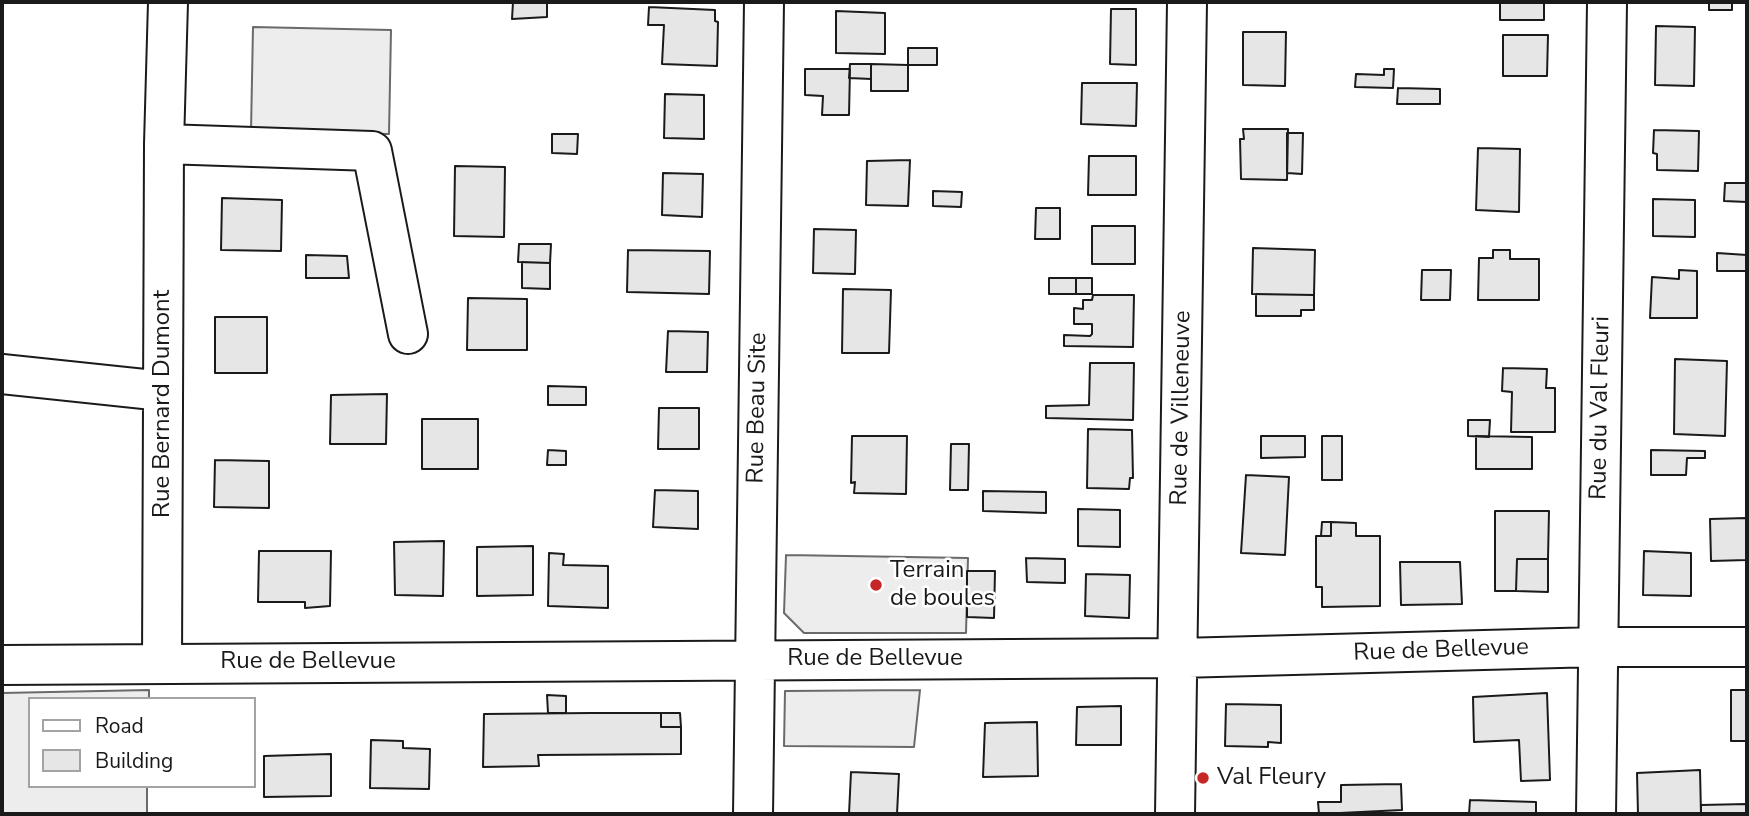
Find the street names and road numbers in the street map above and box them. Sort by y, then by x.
street label: Rue Bernard Dumont [149,290,177,518]
street label: Rue de Villeneuve [1166,310,1198,506]
street label: Rue du Val Fleuri [1585,316,1617,500]
street label: Rue Beau Site [742,332,774,484]
street label: Rue de Bellevue [1353,634,1529,668]
street label: Rue de Bellevue [787,645,963,673]
street label: Rue de Bellevue [220,648,396,676]

